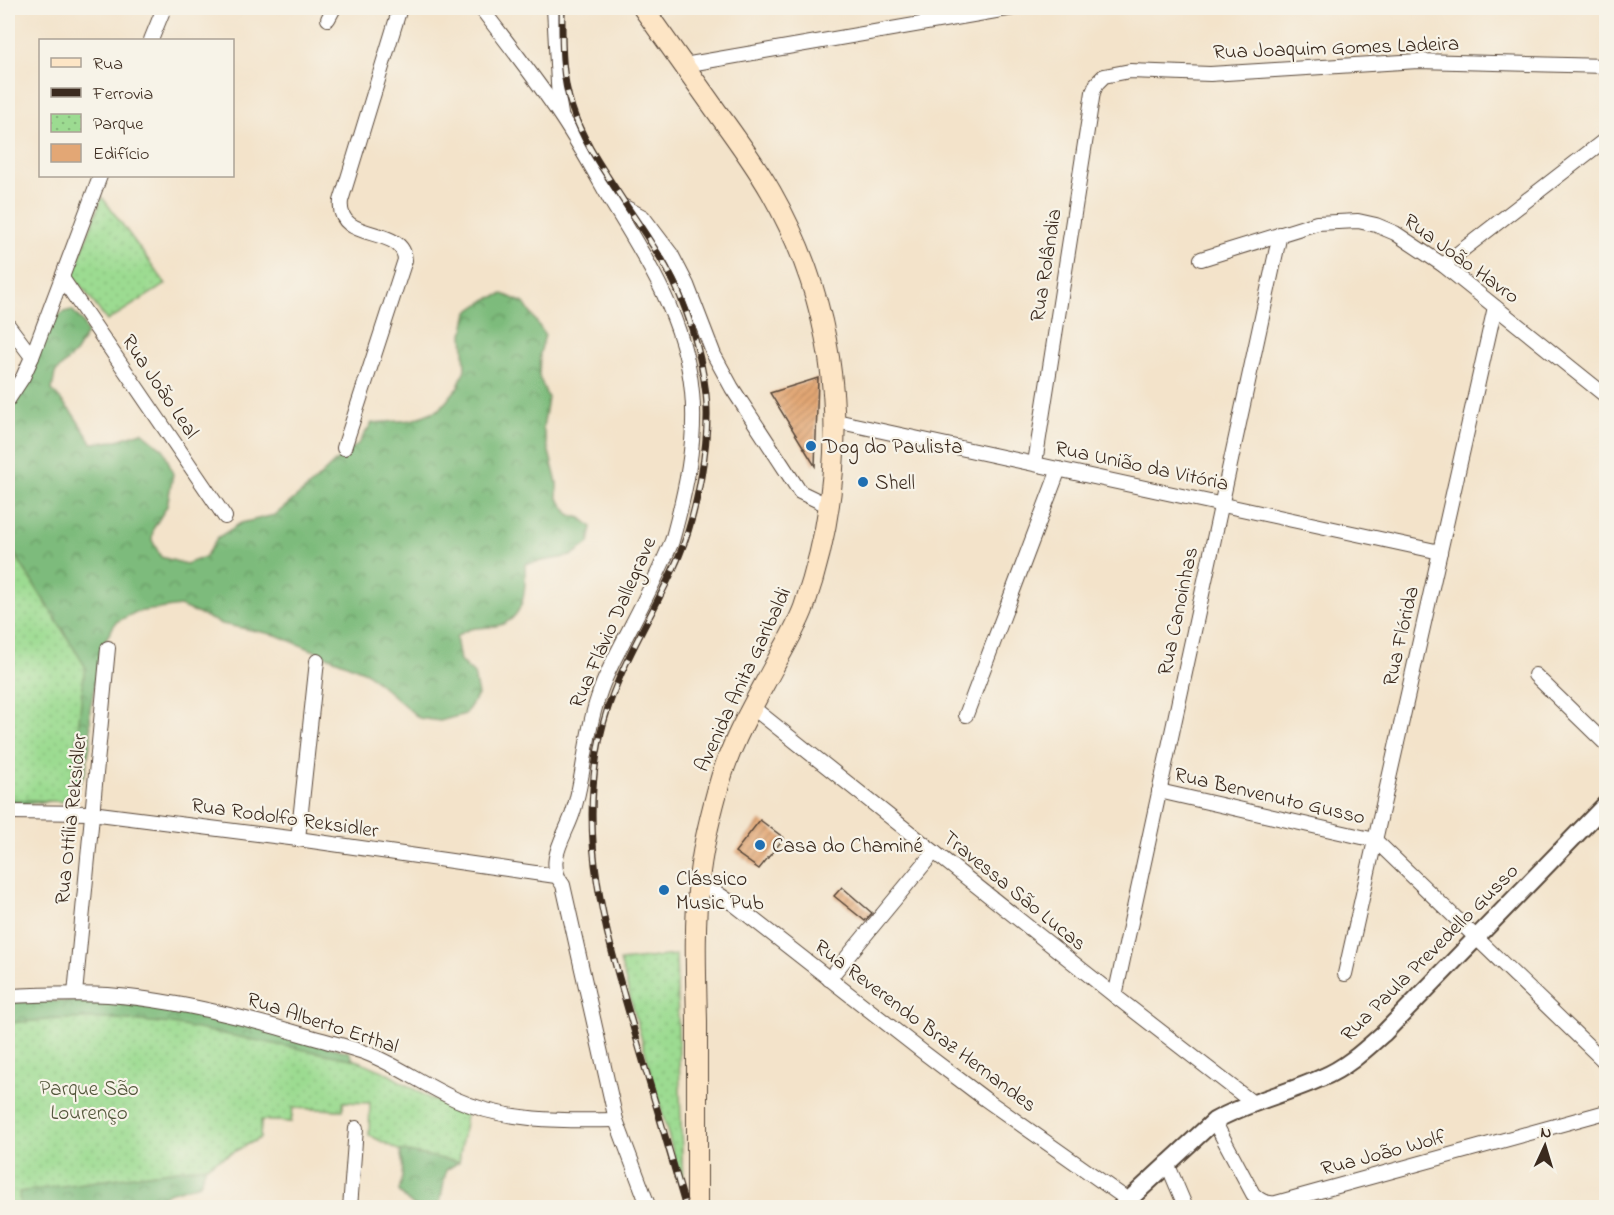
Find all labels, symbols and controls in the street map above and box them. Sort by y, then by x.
street label: Rua Joaquim Gomes Ladeira [1212,30,1460,68]
legend [39,39,234,177]
text: Rua [93,52,123,78]
text: Ferrovia [92,82,153,108]
text: Parque [93,112,144,138]
text: Edifício [93,142,149,168]
street label: Rua Rolândia [1023,207,1071,324]
street label: Rua João Havro [1397,207,1525,312]
street label: Rua João Leal [113,329,205,445]
place label: Dog do Paulista [822,433,963,465]
street label: Rua União da Vitória [1052,434,1231,500]
marker: Dog do Paulista [804,439,818,453]
place label: Shell [875,469,915,499]
marker: Shell [856,475,870,489]
street label: Rua Flávio Dallegrave [563,532,667,714]
street label: Rua Canoinhas [1151,545,1207,678]
street label: Avenida Anita Garibaldi [688,583,800,777]
street label: Rua Flórida [1376,584,1428,689]
street label: Rua Ottília Reksidler [48,732,96,906]
street label: Rua Benvenuto Gusso [1171,760,1368,834]
street label: Rua Rodolfo Reksidler [189,791,381,847]
street label: Travessa São Lucas [935,824,1092,959]
place label: Casa do Chaminé [772,832,923,862]
marker: Casa do Chaminé [753,838,767,852]
street label: Rua Paula Prevedello Gusso [1335,857,1526,1049]
place label: Clássico Music Pub [676,865,764,919]
marker: Clássico Music Pub [657,883,671,897]
street label: Rua Reverendo Braz Hernandes [807,933,1042,1120]
street label: Rua Alberto Erthal [243,985,402,1063]
park label: Parque São Lourenço [39,1075,139,1129]
north arrow [1515,1116,1575,1176]
text: N [1540,1121,1552,1145]
street label: Rua João Wolf [1318,1123,1449,1185]

